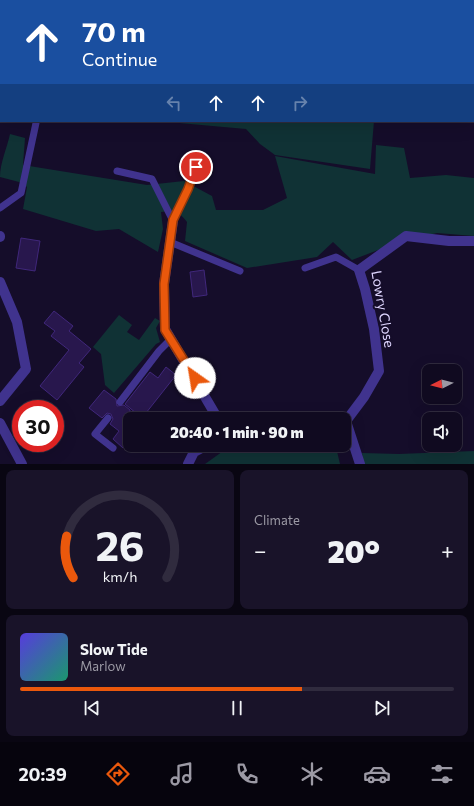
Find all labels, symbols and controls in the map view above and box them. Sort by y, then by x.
text: 70 m [82,14,146,48]
icon: ahead [16,16,68,68]
text: Continue [82,48,157,70]
icon: left [163,92,185,114]
icon: ahead [205,92,227,114]
icon: ahead [247,92,269,114]
icon: right [289,92,311,114]
pin [179,150,213,184]
icon: arrive [185,156,207,178]
street label: Lowry Close [368,269,399,349]
position arrow [174,357,216,399]
north arrow [422,364,462,404]
map controls [422,364,462,452]
speed limit sign: 30 [12,400,64,452]
button: sound [422,412,462,452]
text: 20:40 · 1 min · 90 m [170,423,304,441]
text: Climate [254,512,300,528]
text: 26 [95,518,145,569]
text: 20° [327,532,380,569]
text: − [254,537,267,564]
text: + [441,537,454,564]
text: km/h [103,566,137,584]
text: Slow Tide [80,640,148,658]
text: Marlow [80,658,126,674]
icon: previous [81,697,103,719]
icon: pause [226,697,248,719]
icon: next [371,697,393,719]
icon: directions [104,760,132,788]
icon: music [168,760,196,788]
icon: phone [233,760,261,788]
icon: climate [298,760,326,788]
icon: car [363,760,391,788]
icon: filters [428,760,456,788]
text: 20:39 [18,763,67,785]

